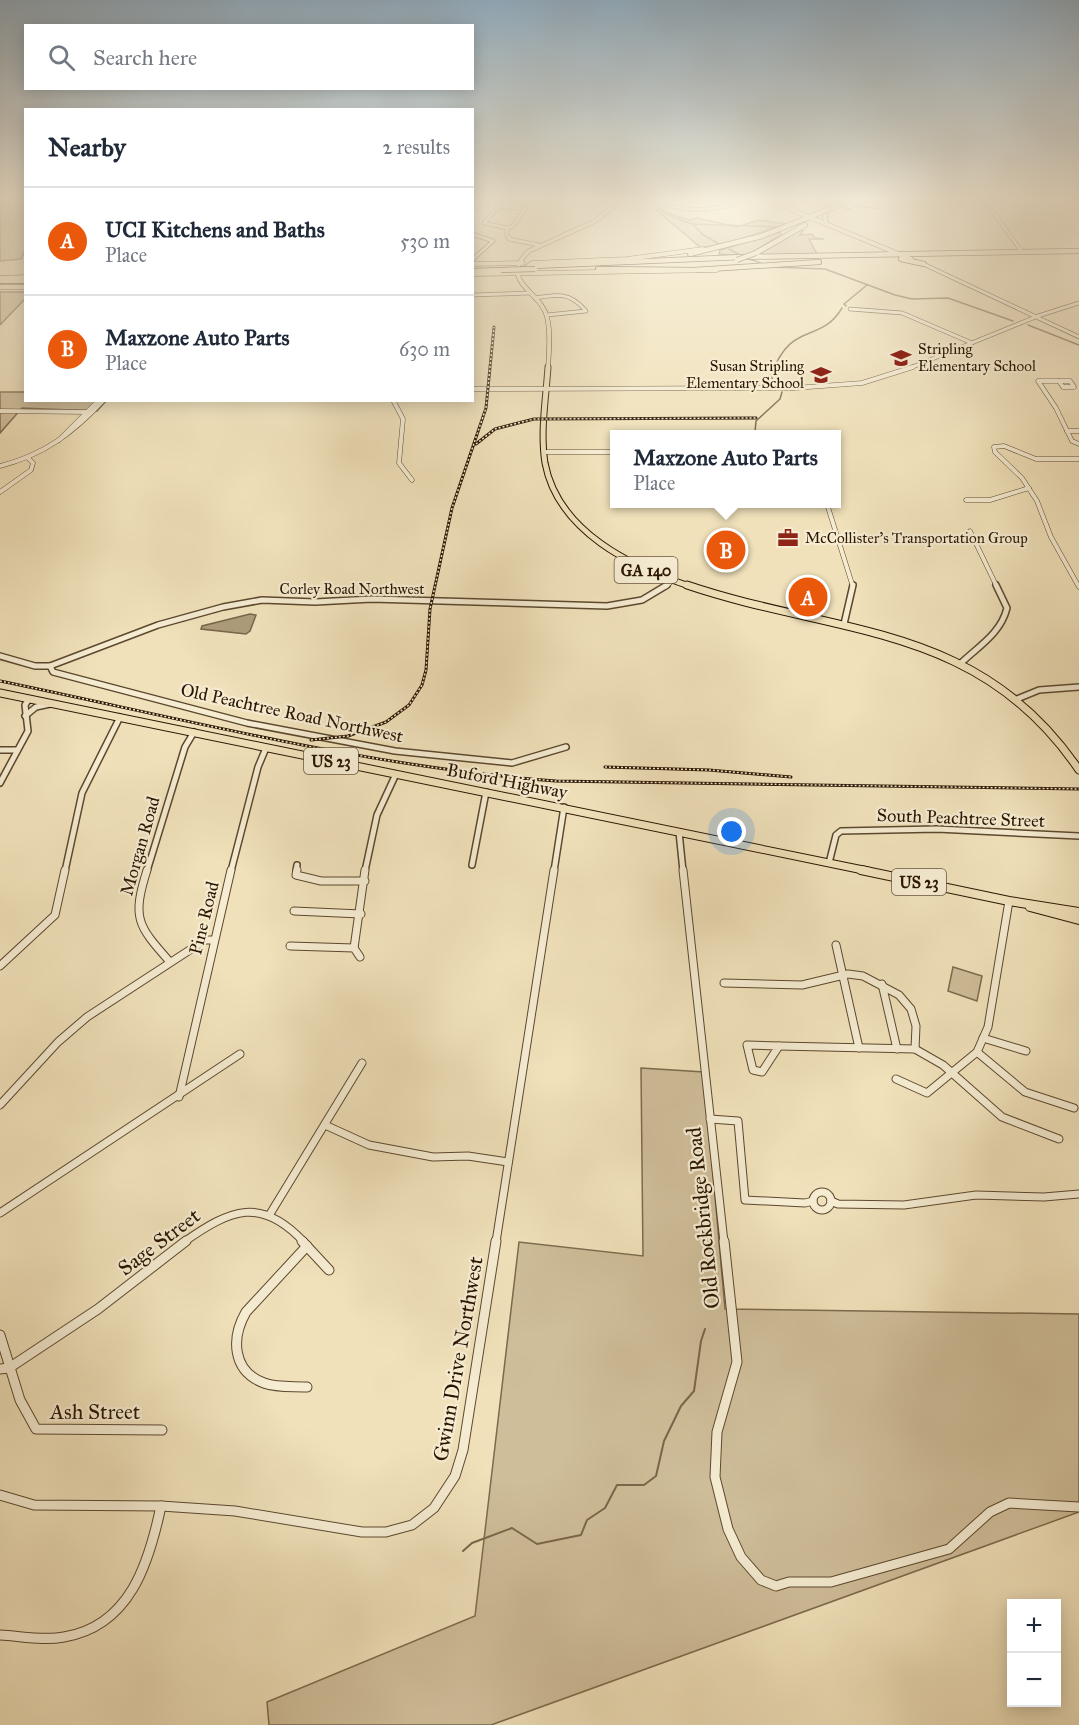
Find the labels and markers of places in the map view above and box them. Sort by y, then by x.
place label: Stripling Elementary School [918,340,1037,375]
school or university icon: Stripling Elementary School [889,346,913,370]
place label: Susan Stripling Elementary School [686,357,805,392]
school or university icon: Susan Stripling Elementary School [809,363,833,387]
office icon: McCollister's Transportation Group [776,526,800,550]
pin: B [706,528,746,572]
place label: McCollister's Transportation Group [805,529,1028,547]
pin: A [788,574,828,620]

